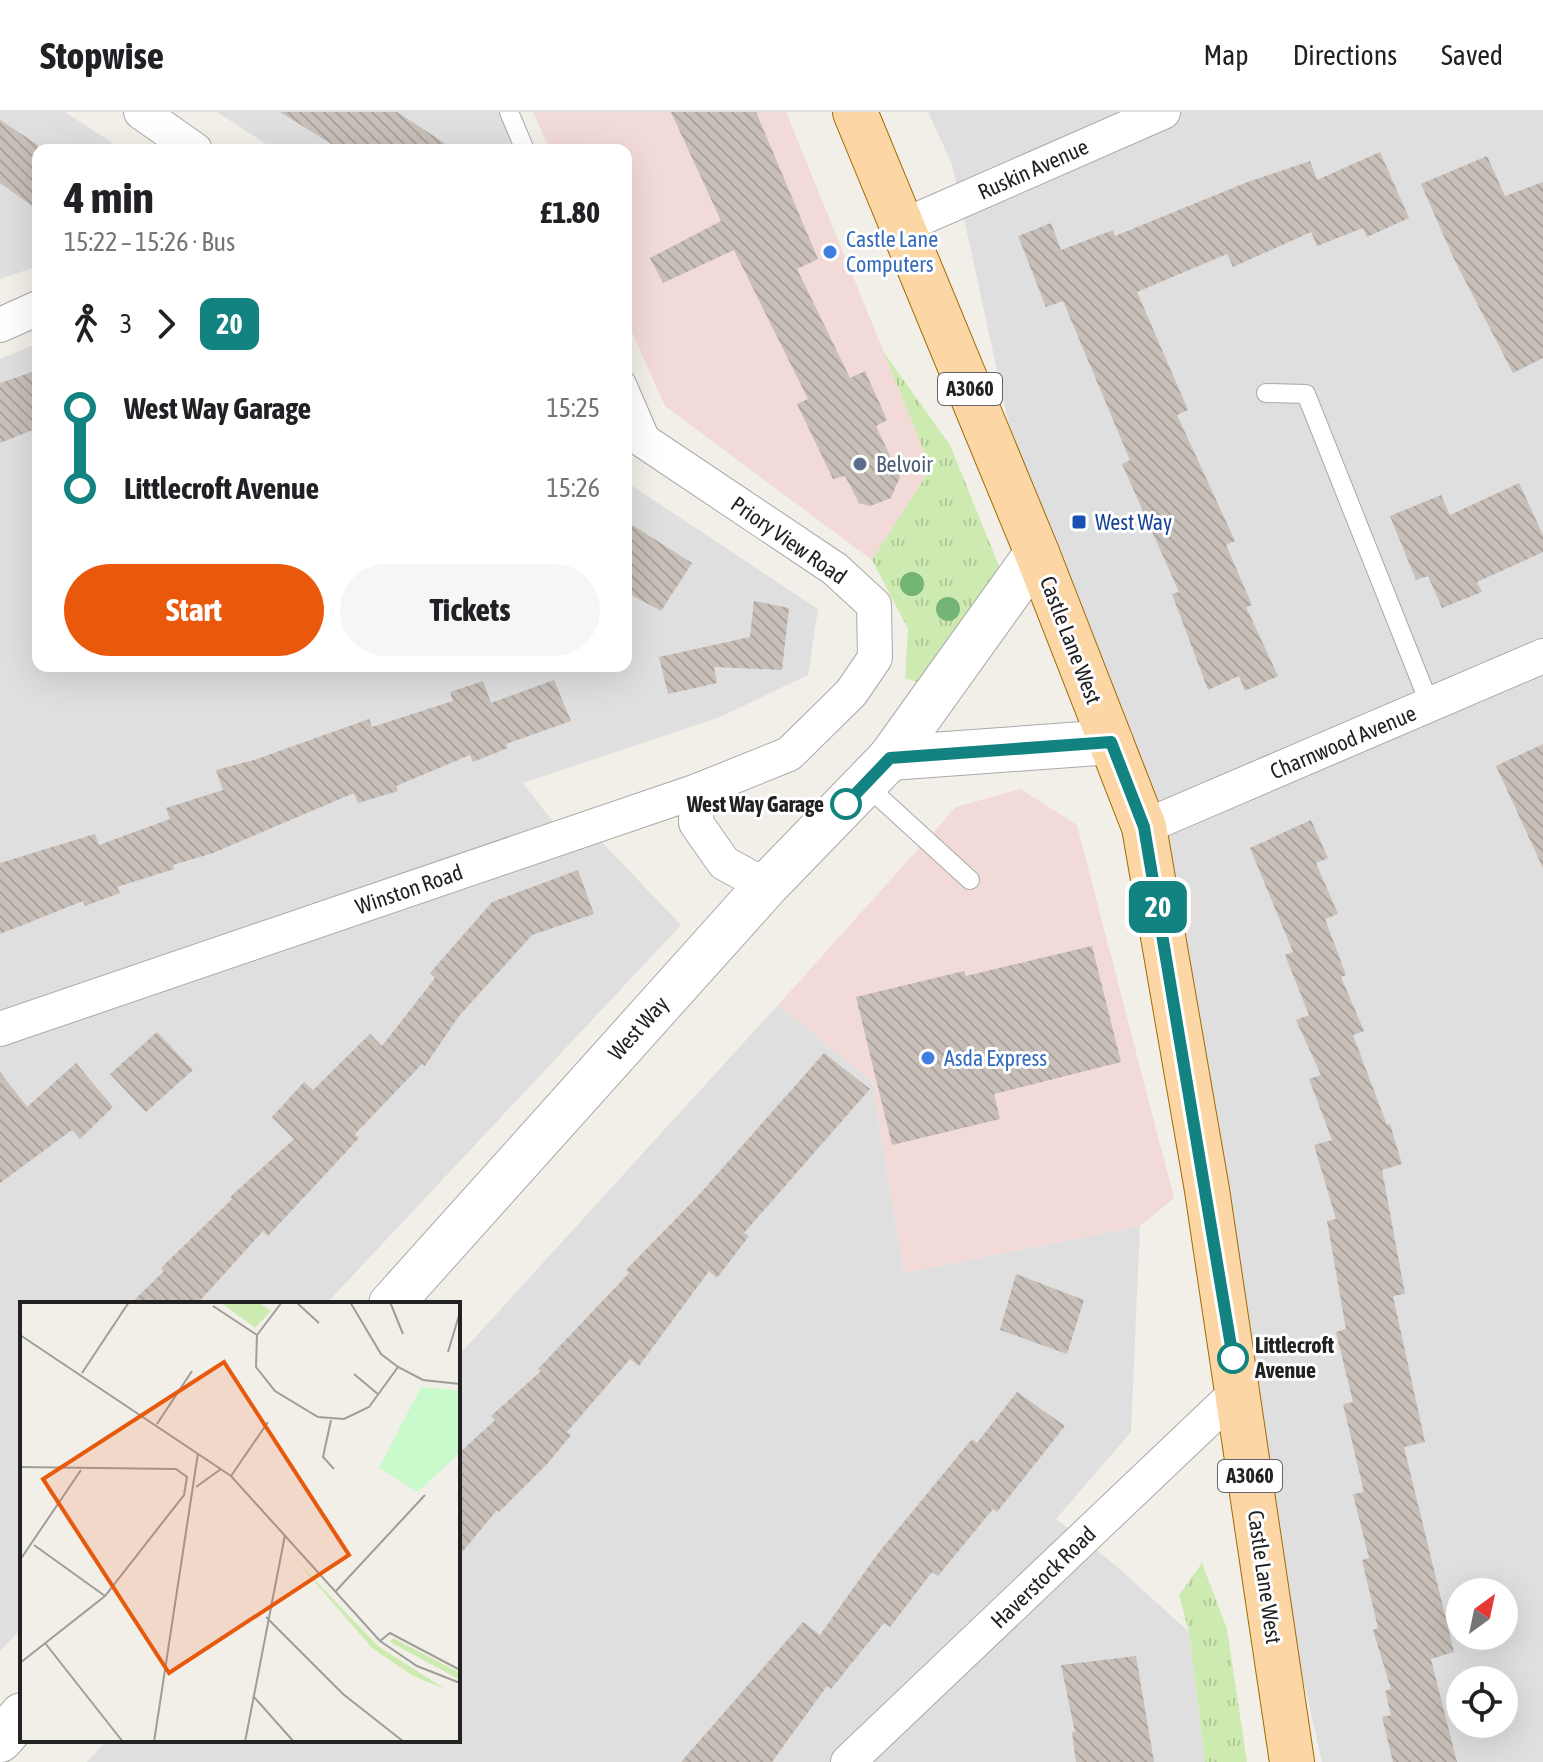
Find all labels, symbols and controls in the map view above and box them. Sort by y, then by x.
text: Stopwise [40,34,164,77]
text: Map [1204,39,1249,71]
text: Directions [1293,39,1397,71]
text: Saved [1441,39,1503,71]
street label: Ruskin Avenue [974,133,1092,205]
text: 4 min [64,172,154,222]
text: £1.80 [540,195,600,229]
place label: Castle Lane Computers [846,226,938,277]
text: 15:22 – 15:26 · Bus [64,227,235,257]
marker: Castle Lane Computers [821,243,839,261]
icon: walk [64,302,108,346]
icon: forward [144,302,188,346]
text: 20 [216,308,243,340]
text: 3 [120,309,132,339]
road number: A3060 [938,373,1002,405]
text: West Way Garage [124,391,311,425]
text: 15:25 [546,393,600,423]
place label: Belvoir [876,451,933,477]
marker: Belvoir [851,455,869,473]
text: Littlecroft Avenue [124,471,319,505]
text: 15:26 [546,473,600,503]
street label: Priory View Road [726,491,852,589]
place label: West Way [1095,509,1172,535]
marker: West Way [1070,513,1088,531]
button: Start [64,564,324,656]
button: Tickets [340,564,600,656]
street label: Castle Lane West [1035,572,1107,708]
street label: Charnwood Avenue [1266,700,1420,784]
marker: West Way Garage [831,789,861,819]
place label: West Way Garage [686,791,824,817]
street label: Winston Road [352,859,466,919]
line badge: 20 [1122,881,1194,933]
text: 20 [1145,891,1171,923]
street label: West Way [603,991,673,1065]
place label: Asda Express [944,1045,1047,1071]
marker: Asda Express [919,1049,937,1067]
inset map [20,1302,460,1742]
place label: Littlecroft Avenue [1254,1332,1335,1383]
marker: Littlecroft Avenue [1218,1343,1248,1373]
road number: A3060 [1218,1460,1282,1492]
street label: Castle Lane West [1243,1509,1287,1645]
street label: Haverstock Road [985,1521,1101,1633]
north arrow [1446,1578,1518,1650]
map controls [1446,1578,1518,1738]
button: locate [1446,1666,1518,1738]

